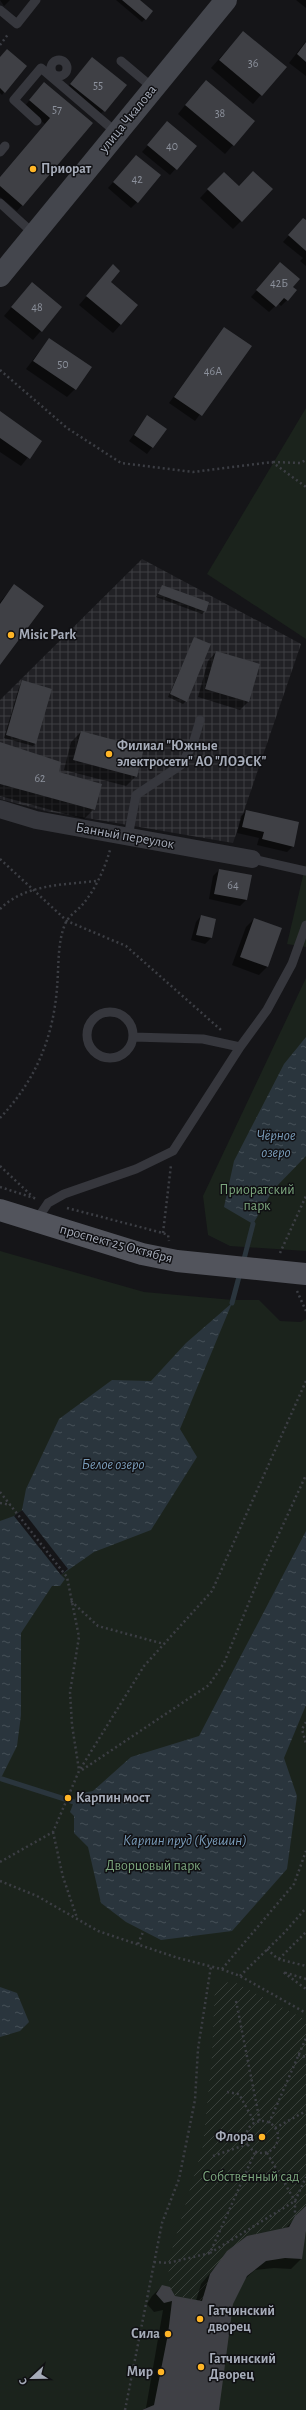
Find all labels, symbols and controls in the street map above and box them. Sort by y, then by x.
house number: 36 [248,57,259,69]
house number: 55 [93,79,103,91]
street label: улица Чкалова [96,82,160,156]
house number: 57 [52,103,62,115]
house number: 38 [215,107,226,119]
house number: 40 [166,140,178,152]
place label: Приорат [41,162,92,176]
marker: Приорат [28,164,38,174]
house number: 42 [131,173,143,185]
house number: 42Б [270,277,288,289]
house number: 48 [31,301,43,313]
house number: 50 [57,358,69,370]
house number: 46А [204,365,222,377]
place label: Misic Park [19,628,76,642]
marker: Misic Park [6,630,16,640]
place label: Филиал "Южные электросети" АО "ЛОЭСК" [117,739,266,769]
marker: Филиал "Южные электросети" АО "ЛОЭСК" [104,749,114,759]
house number: 62 [34,772,46,784]
street label: Банный переулок [75,820,176,852]
house number: 64 [227,879,239,891]
water label: Чёрное озеро [257,1128,296,1160]
park label: Приоратский парк [219,1183,295,1213]
street label: проспект 25 Октября [58,1222,174,1266]
water label: Белое озеро [81,1457,145,1472]
place label: Карпин мост [76,1791,151,1805]
marker: Карпин мост [63,1793,73,1803]
water label: Карпин пруд (Кувшин) [123,1833,247,1848]
park label: Дворцовый парк [105,1859,201,1873]
place label: Флора [215,2130,254,2144]
marker: Флора [257,2132,267,2142]
park label: Собственный сад [203,2170,299,2184]
place label: Гатчинский дворец [208,2304,275,2334]
marker: Гатчинский дворец [195,2314,205,2324]
place label: Сила [131,2327,160,2341]
marker: Сила [163,2329,173,2339]
place label: Гатчинский Дворец [209,2352,276,2382]
north arrow [12,2358,52,2398]
marker: Гатчинский Дворец [196,2362,206,2372]
place label: Мир [127,2365,153,2379]
marker: Мир [156,2367,166,2377]
text: С [17,2377,29,2386]

